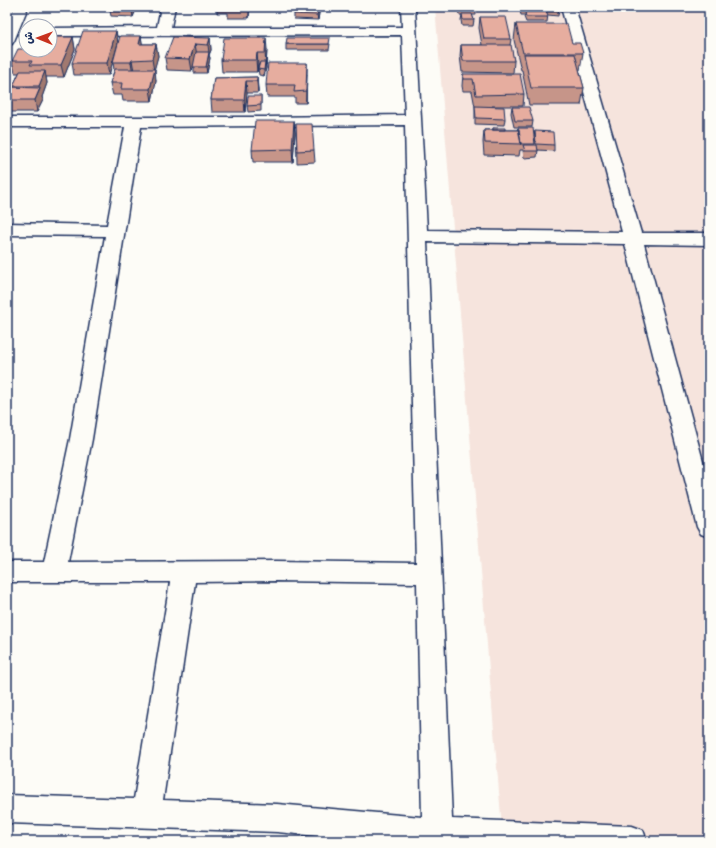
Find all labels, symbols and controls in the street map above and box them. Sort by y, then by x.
north arrow [18,18,58,58]
text: ش [22,32,35,44]

